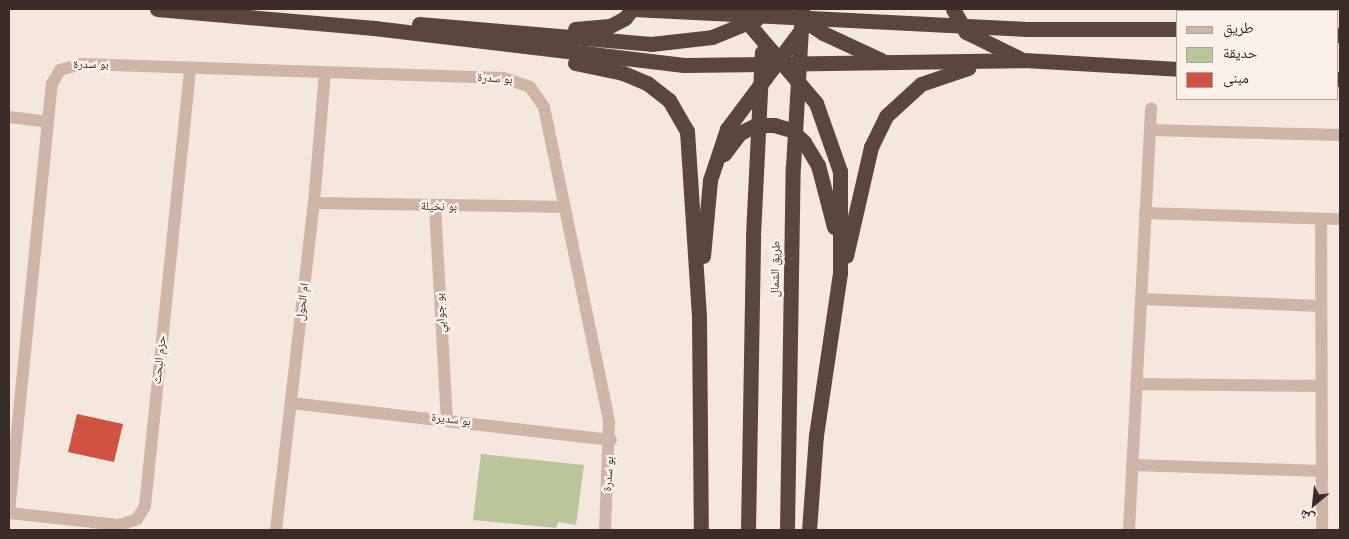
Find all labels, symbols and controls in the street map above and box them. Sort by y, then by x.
legend [1176,10,1339,100]
text: طريق [1223,19,1254,36]
text: حديقة [1223,44,1257,61]
street label: بو سدرة [73,58,109,72]
text: مبنى [1223,69,1249,86]
street label: بو سدرة [477,71,513,87]
street label: بو نخيلة [421,199,457,215]
street label: طريق الشمال [768,241,784,297]
street label: ام الحول [294,282,312,322]
street label: بو جوابي [433,293,449,333]
street label: حزم البحث [150,335,170,385]
street label: بو سديرة [430,410,472,430]
street label: بو سدرة [601,456,617,492]
north arrow [1289,479,1339,529]
text: ش [1297,507,1317,528]

